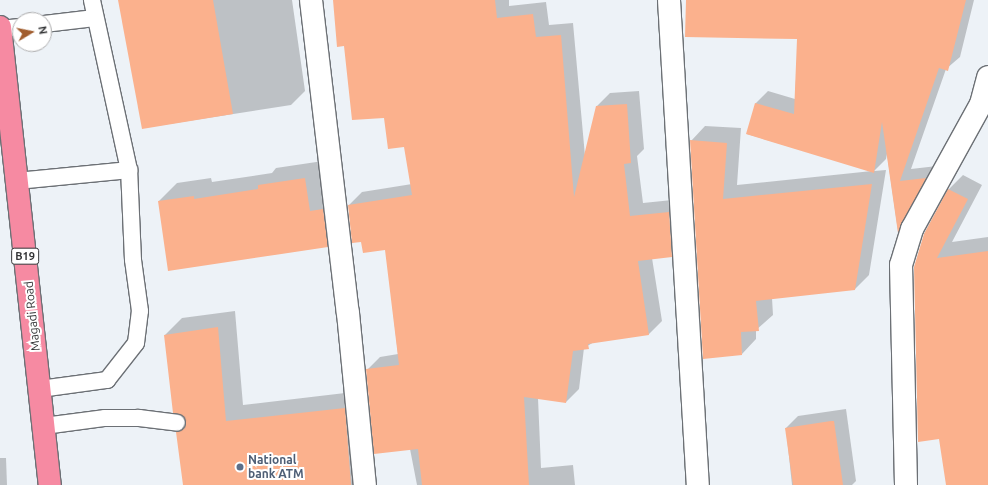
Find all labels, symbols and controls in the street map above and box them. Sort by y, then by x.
north arrow [12,12,52,52]
text: N [36,25,49,35]
road number: B19 [11,247,39,265]
street label: Magadi Road [21,280,43,352]
place label: National bank ATM [248,453,304,481]
marker: National bank ATM [235,462,245,472]

